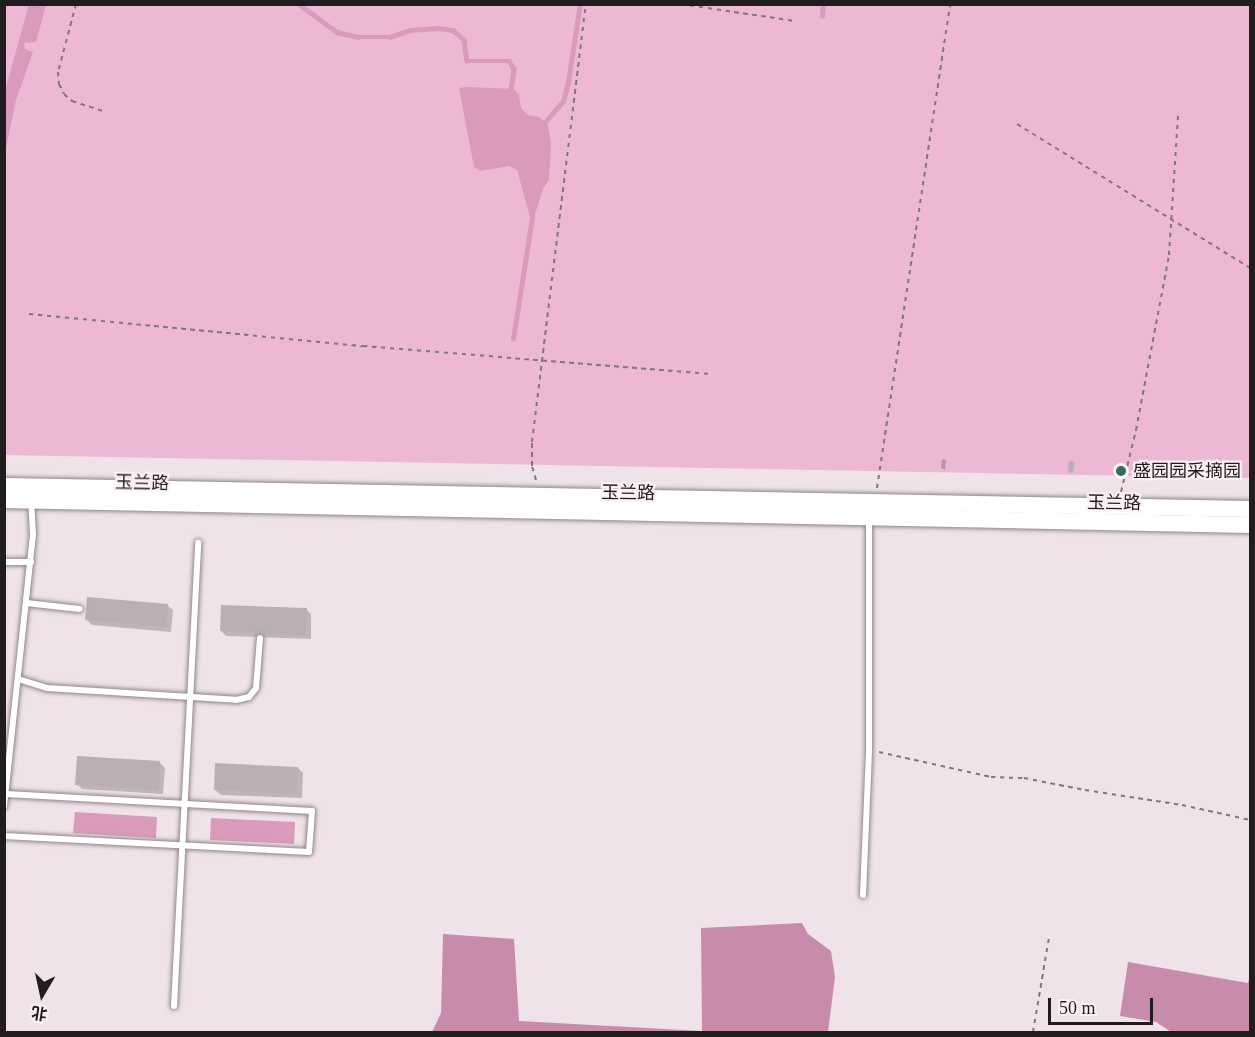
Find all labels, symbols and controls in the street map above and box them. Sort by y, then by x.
place label: 盛园园采摘园 [1133,460,1241,482]
marker: 盛园园采摘园 [1114,464,1128,478]
street label: 玉兰路 [115,472,169,494]
street label: 玉兰路 [601,482,655,504]
street label: 玉兰路 [1087,492,1141,514]
north arrow [12,965,72,1025]
scale bar [1051,986,1156,1024]
text: 50 m [1059,998,1096,1018]
text: 北 [30,1004,48,1023]

